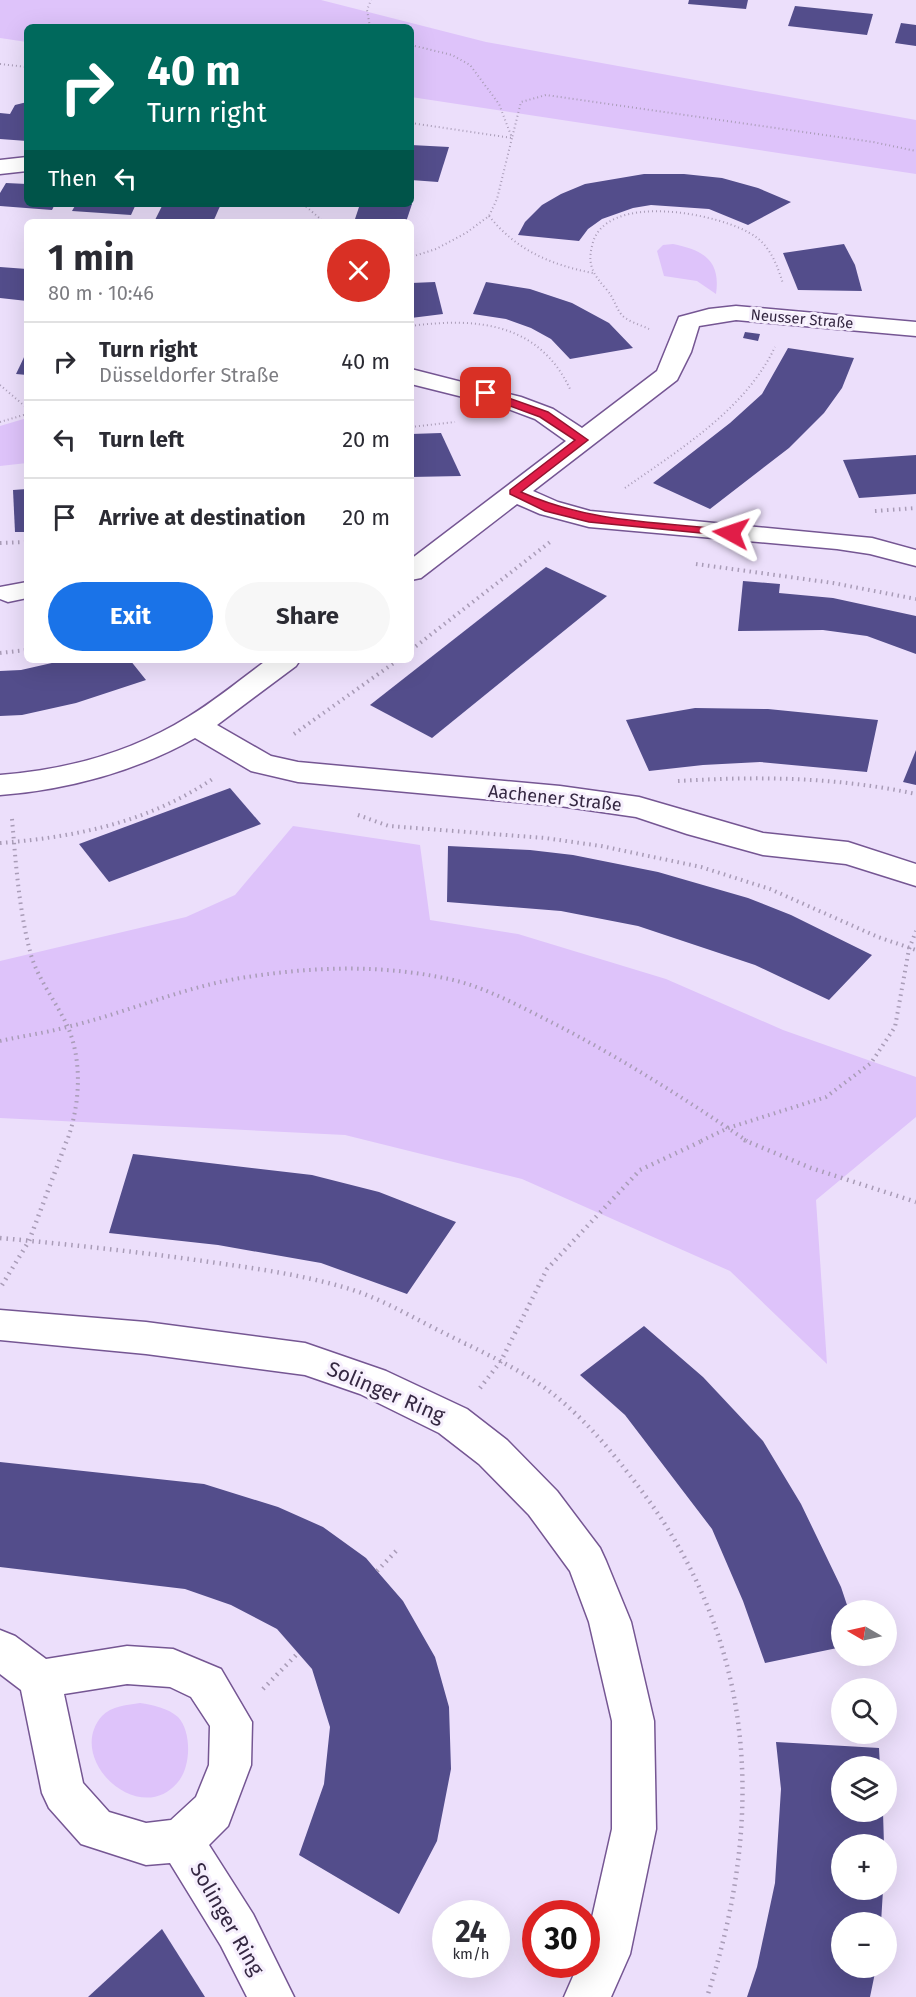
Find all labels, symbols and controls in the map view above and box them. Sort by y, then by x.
text: 40 m [147,46,241,96]
icon: right [48,48,126,126]
text: Turn right [147,97,267,129]
icon: left [109,162,142,195]
text: Then [48,165,97,192]
text: 1 min [48,236,135,280]
button: close [327,239,390,302]
text: 80 m · 10:46 [48,281,154,305]
street label: Neusser Straße [750,306,854,332]
text: Turn right [99,336,198,363]
icon: right [48,345,81,378]
text: 40 m [341,348,390,375]
text: Düsseldorfer Straße [99,363,279,387]
pin [460,367,511,418]
icon: arrive [469,376,502,409]
icon: left [48,423,81,456]
text: Turn left [99,426,184,453]
text: 20 m [342,426,390,453]
icon: arrive [48,501,81,534]
position arrow [699,501,763,565]
text: Arrive at destination [99,504,306,531]
text: 20 m [342,504,390,531]
button: Exit [48,582,213,651]
button: Share [225,582,390,651]
street label: Aachener Straße [487,780,623,816]
street label: Solinger Ring [323,1355,449,1429]
north arrow [831,1600,897,1666]
map controls [831,1600,897,1978]
button: search [831,1678,897,1744]
button: layers [831,1756,897,1822]
button: + [831,1834,897,1900]
street label: Solinger Ring [184,1858,270,1980]
speed limit sign: 30 [522,1900,600,1978]
button: − [831,1912,897,1978]
text: 24 [455,1914,487,1950]
text: km/h [452,1945,490,1963]

